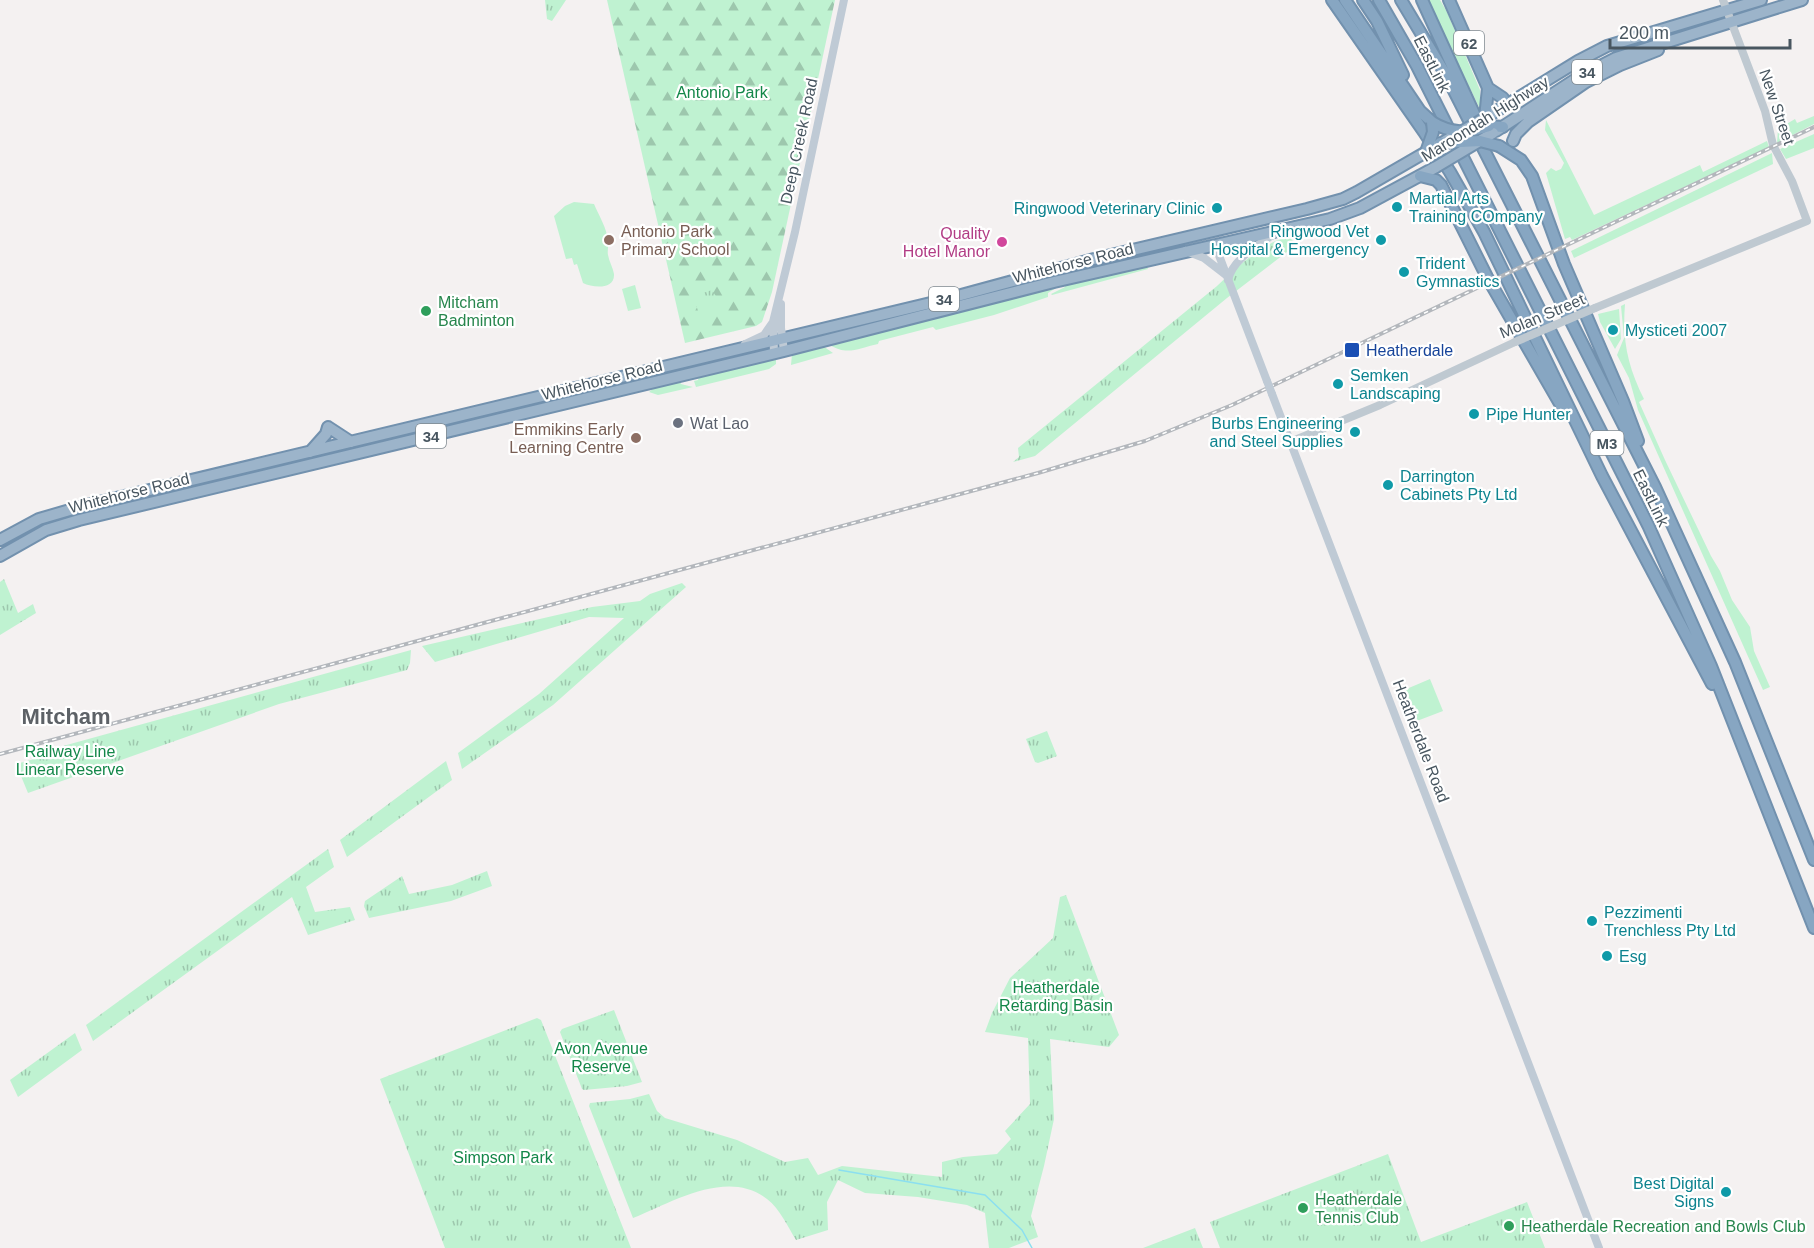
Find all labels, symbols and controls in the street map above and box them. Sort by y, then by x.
scale bar [1610,12,1790,50]
text: 200 m [1619,23,1669,43]
road number: 62 [1454,31,1484,55]
street label: EastLink [1410,33,1454,96]
road number: 34 [1572,60,1602,84]
street label: New Street [1756,67,1798,148]
street label: Maroondah Highway [1418,73,1552,165]
street label: Deep Creek Road [777,77,821,205]
park label: Antonio Park [676,84,769,101]
place label: Martial Arts Training COmpany [1409,190,1543,225]
place label: Ringwood Veterinary Clinic [1014,200,1205,217]
marker: Martial Arts Training COmpany [1390,200,1404,214]
marker: Ringwood Veterinary Clinic [1210,201,1224,215]
place label: Antonio Park Primary School [621,223,729,258]
place label: Ringwood Vet Hospital & Emergency [1211,223,1370,258]
place label: Quality Hotel Manor [903,225,991,260]
marker: Antonio Park Primary School [602,233,616,247]
marker: Ringwood Vet Hospital & Emergency [1374,233,1388,247]
marker: Quality Hotel Manor [995,235,1009,249]
street label: Whitehorse Road [1011,240,1135,286]
place label: Trident Gymnastics [1416,255,1500,290]
marker: Trident Gymnastics [1397,265,1411,279]
road number: 34 [929,287,959,311]
street label: Molan Street [1497,290,1588,342]
place label: Mitcham Badminton [438,294,515,329]
marker: Mitcham Badminton [419,304,433,318]
place label: Mysticeti 2007 [1625,322,1727,339]
marker: Mysticeti 2007 [1606,323,1620,337]
marker: Heatherdale [1343,341,1361,359]
place label: Heatherdale [1366,342,1453,359]
street label: Whitehorse Road [540,357,664,403]
place label: Semken Landscaping [1350,367,1441,402]
marker: Semken Landscaping [1331,377,1345,391]
place label: Pipe Hunter [1486,406,1571,423]
marker: Pipe Hunter [1467,407,1481,421]
place label: Wat Lao [690,415,749,432]
place label: Burbs Engineering and Steel Supplies [1210,415,1343,450]
marker: Wat Lao [671,416,685,430]
place label: Emmikins Early Learning Centre [509,421,624,456]
road number: 34 [416,424,446,448]
marker: Burbs Engineering and Steel Supplies [1348,425,1362,439]
marker: Emmikins Early Learning Centre [629,431,643,445]
road number: M3 [1590,431,1624,455]
street label: EastLink [1630,467,1673,530]
place label: Darrington Cabinets Pty Ltd [1400,468,1517,503]
street label: Whitehorse Road [67,470,191,516]
marker: Darrington Cabinets Pty Ltd [1381,478,1395,492]
street label: Heatherdale Road [1390,677,1452,805]
district label: Mitcham [21,704,111,729]
park label: Railway Line Linear Reserve [16,743,124,778]
place label: Pezzimenti Trenchless Pty Ltd [1604,904,1736,939]
marker: Pezzimenti Trenchless Pty Ltd [1585,914,1599,928]
place label: Esg [1619,948,1647,965]
marker: Esg [1600,949,1614,963]
park label: Heatherdale Retarding Basin [999,979,1113,1014]
park label: Avon Avenue Reserve [554,1040,648,1075]
park label: Simpson Park [453,1149,554,1166]
place label: Best Digital Signs [1633,1175,1714,1210]
marker: Best Digital Signs [1719,1185,1733,1199]
place label: Heatherdale Tennis Club [1315,1191,1402,1226]
marker: Heatherdale Tennis Club [1296,1201,1310,1215]
place label: Heatherdale Recreation and Bowls Club [1521,1218,1806,1235]
marker: Heatherdale Recreation and Bowls Club [1502,1219,1516,1233]

